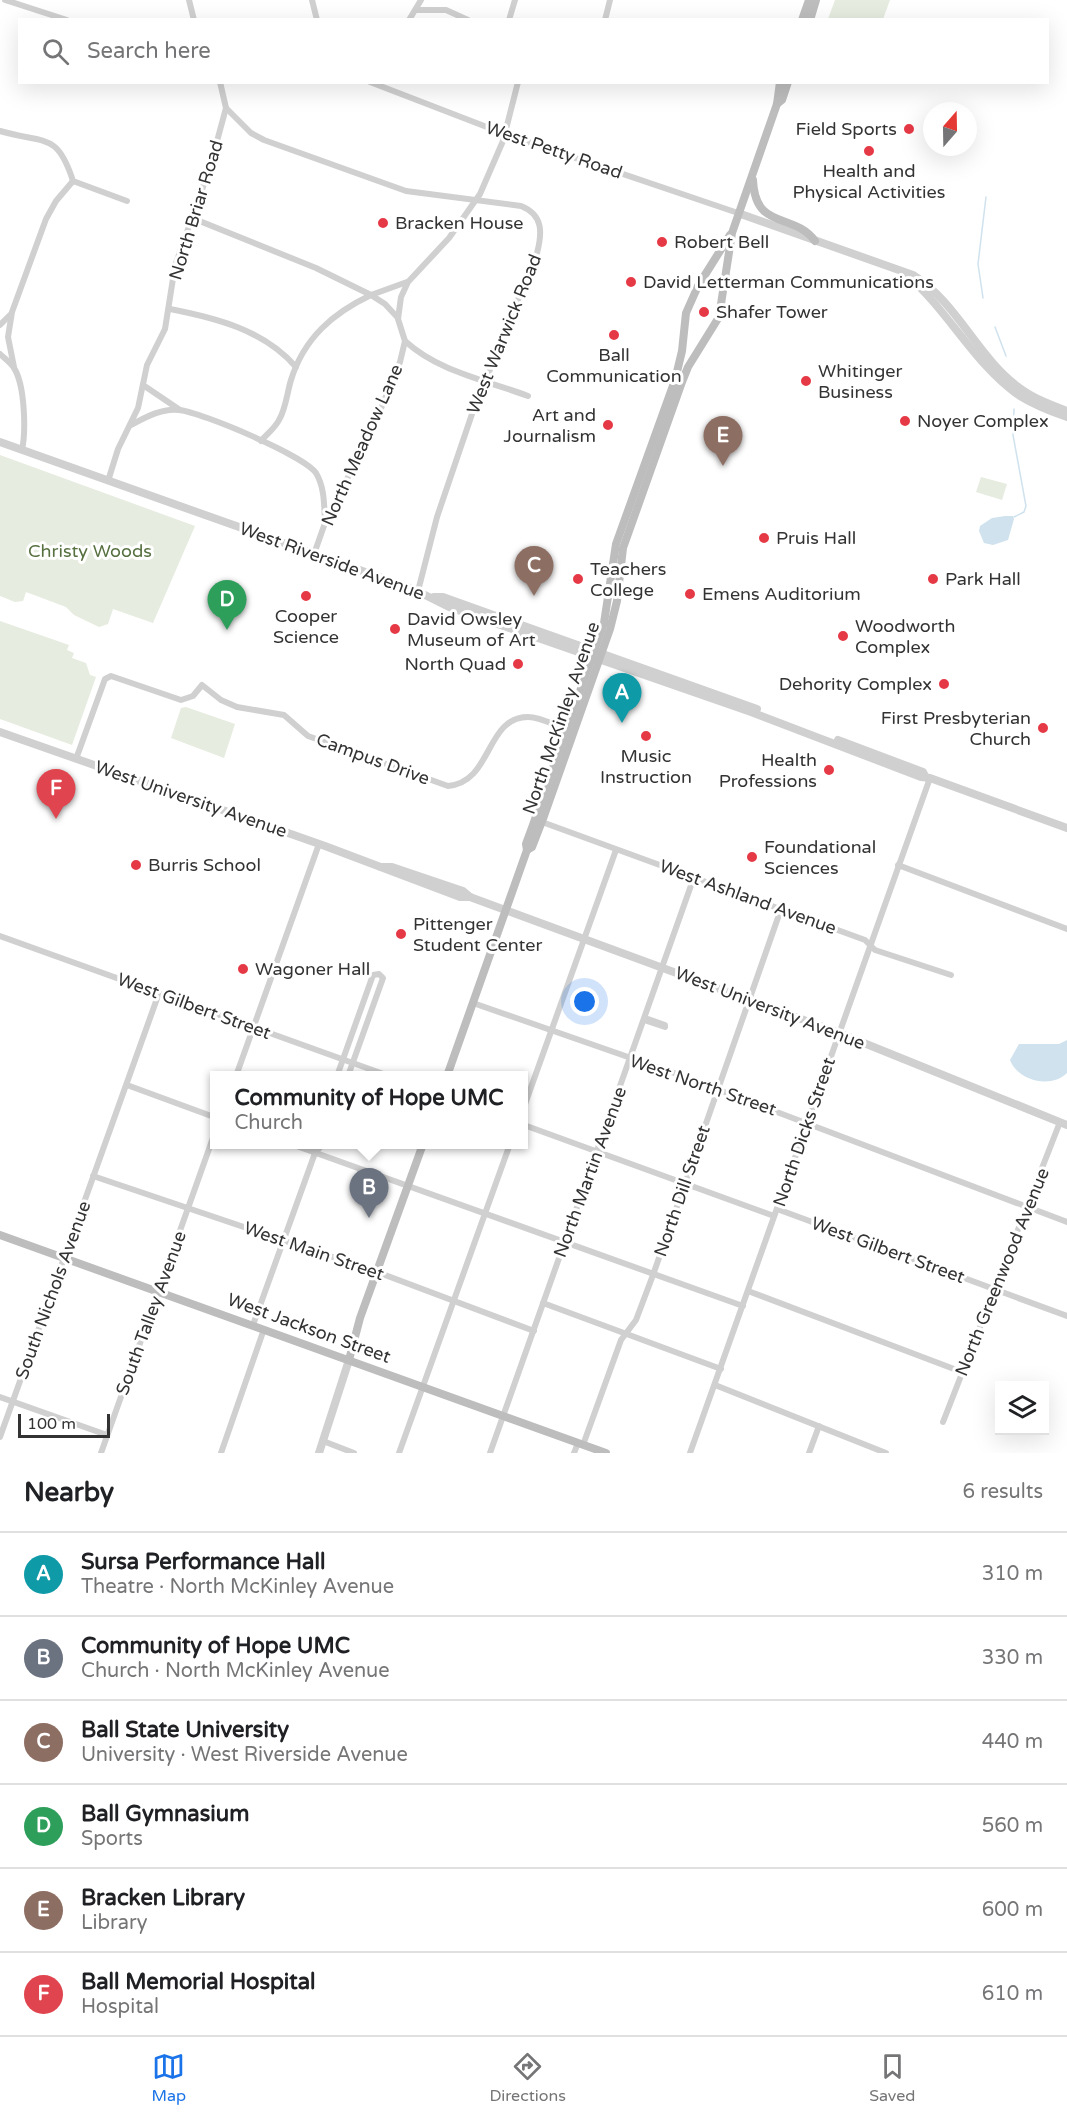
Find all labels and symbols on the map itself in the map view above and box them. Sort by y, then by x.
north arrow [923,102,977,156]
street label: West Petty Road [483,116,625,184]
place label: Field Sports [795,118,897,140]
marker: Field Sports [902,122,916,136]
street label: North Briar Road [164,137,228,283]
marker: Health and Physical Activities [862,144,876,158]
place label: Health and Physical Activities [793,160,945,203]
place label: Bracken House [395,212,524,234]
marker: Bracken House [376,216,390,230]
place label: Robert Bell [674,231,769,253]
marker: Robert Bell [655,235,669,249]
street label: West Warwick Road [462,251,546,417]
place label: David Letterman Communications [643,271,934,293]
marker: David Letterman Communications [624,275,638,289]
place label: Shafer Tower [716,301,828,323]
marker: Shafer Tower [697,305,711,319]
marker: Ball Communication [607,328,621,342]
place label: Ball Communication [546,344,682,387]
place label: Whitinger Business [818,360,903,403]
street label: North Meadow Lane [316,361,408,529]
marker: Whitinger Business [799,374,813,388]
place label: Art and Journalism [504,404,596,447]
place label: Noyer Complex [917,410,1049,432]
marker: Noyer Complex [898,414,912,428]
pin: E [704,416,742,466]
marker: Art and Journalism [601,418,615,432]
street label: West Riverside Avenue [236,517,428,605]
place label: Pruis Hall [776,527,856,549]
marker: Pruis Hall [757,531,771,545]
park label: Christy Woods [28,540,152,562]
pin: C [514,546,554,596]
place label: Teachers College [590,558,666,601]
place label: Park Hall [945,568,1021,590]
marker: Teachers College [571,572,585,586]
marker: Park Hall [926,572,940,586]
pin: D [208,580,246,630]
place label: Emens Auditorium [702,583,861,605]
marker: Emens Auditorium [683,587,697,601]
marker: Cooper Science [299,589,313,603]
place label: Cooper Science [273,605,339,648]
place label: David Owsley Museum of Art [407,608,536,651]
place label: Woodworth Complex [855,615,955,658]
street label: North McKinley Avenue [518,619,604,817]
marker: David Owsley Museum of Art [388,622,402,636]
marker: Woodworth Complex [836,629,850,643]
place label: North Quad [405,653,506,675]
marker: North Quad [511,657,525,671]
place label: Dehority Complex [779,673,932,695]
pin: A [602,674,642,723]
marker: Dehority Complex [937,677,951,691]
place label: First Presbyterian Church [881,707,1031,750]
marker: First Presbyterian Church [1036,721,1050,735]
street label: Campus Drive [313,728,433,790]
marker: Music Instruction [639,729,653,743]
place label: Music Instruction [600,745,692,788]
place label: Health Professions [719,749,817,792]
street label: West University Avenue [92,756,290,842]
marker: Health Professions [822,763,836,777]
pin: F [36,770,76,819]
place label: Foundational Sciences [764,836,876,879]
marker: Foundational Sciences [745,850,759,864]
place label: Burris School [148,854,261,876]
street label: West Ashland Avenue [656,855,840,939]
marker: Burris School [129,858,143,872]
place label: Pittenger Student Center [413,913,542,956]
marker: Pittenger Student Center [394,927,408,941]
place label: Wagoner Hall [255,958,370,980]
marker: Wagoner Hall [236,962,250,976]
street label: West University Avenue [672,962,868,1054]
street label: West Gilbert Street [114,968,274,1044]
your location [570,987,599,1016]
street label: West North Street [627,1050,779,1120]
street label: North Dicks Street [768,1054,840,1210]
street label: North Martin Avenue [549,1083,631,1261]
street label: North Dill Street [649,1122,715,1260]
street label: North Greenwood Avenue [950,1165,1054,1379]
pin: B [350,1168,388,1218]
street label: South Nichols Avenue [11,1198,95,1382]
street label: West Gilbert Street [808,1212,968,1288]
street label: West Main Street [241,1217,387,1285]
street label: South Talley Avenue [111,1228,191,1398]
street label: West Jackson Street [224,1288,394,1368]
scale bar [18,1411,110,1438]

